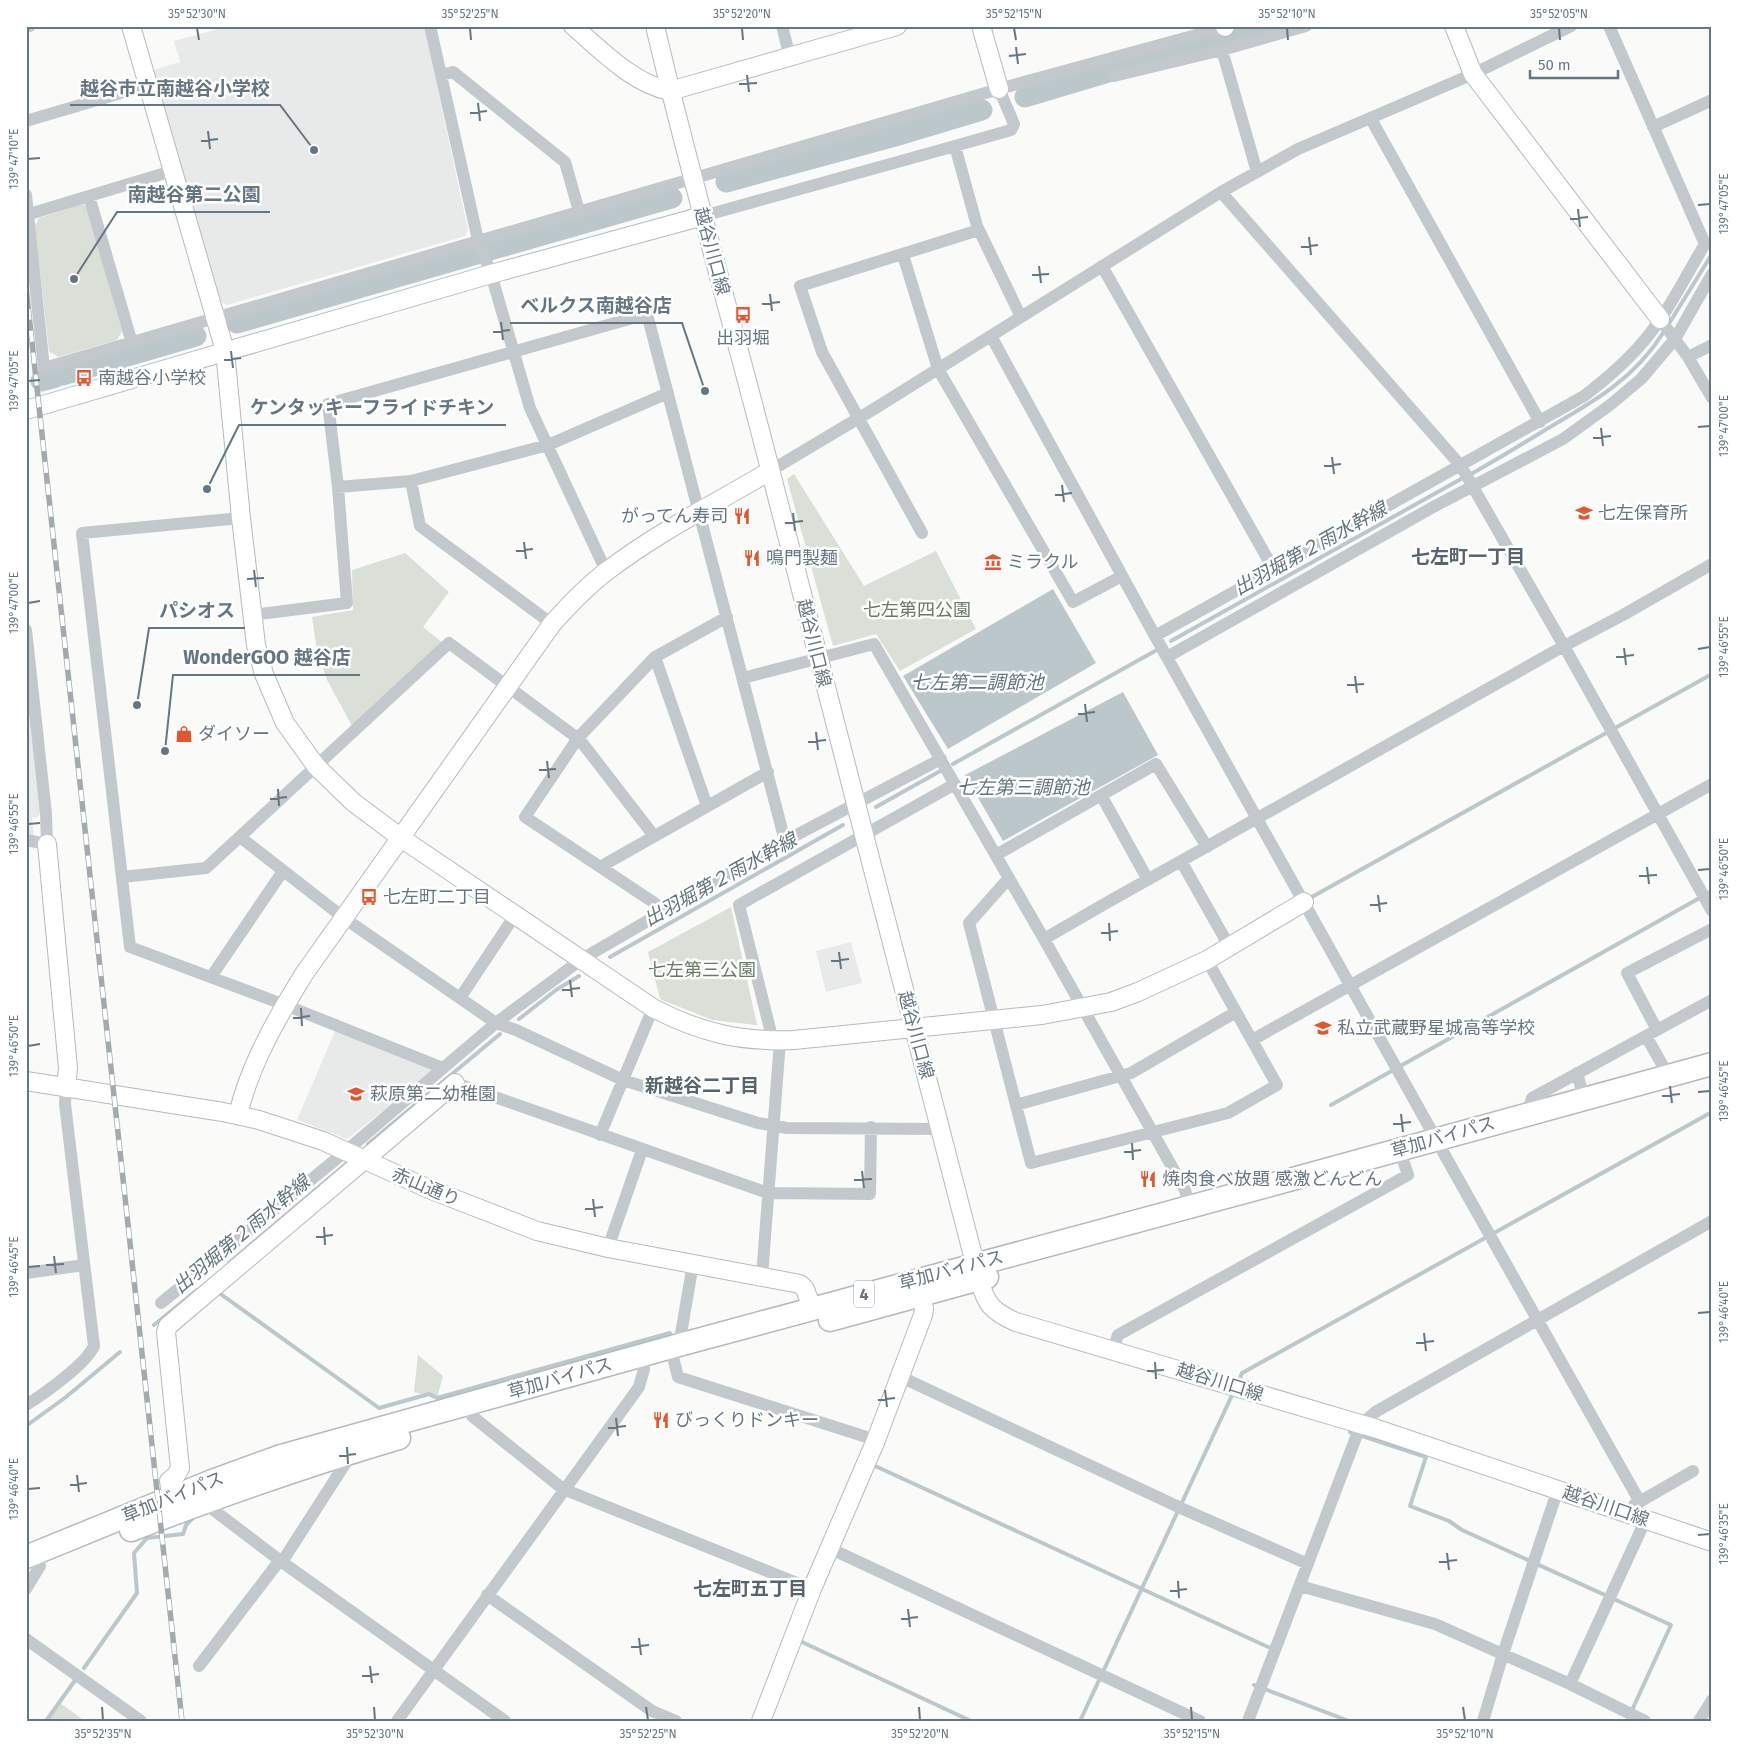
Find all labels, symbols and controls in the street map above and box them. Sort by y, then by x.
text: 35°52'30"N [168,7,226,21]
text: 35°52'25"N [441,7,499,21]
text: 35°52'20"N [713,7,771,21]
text: 35°52'15"N [986,7,1042,21]
text: 35°52'10"N [1258,7,1316,21]
text: 35°52'05"N [1530,7,1588,21]
scale bar [1530,48,1618,80]
text: 50 m [1538,56,1571,74]
callout: 越谷市立南越谷小学校 [70,71,280,105]
text: 越谷市立南越谷小学校 [80,77,270,100]
text: 139°47'10"E [7,129,21,189]
text: 139°47'05"E [1717,173,1731,235]
callout: 南越谷第二公園 [117,178,270,212]
text: 南越谷第二公園 [127,183,261,206]
street label: 越谷川口線 [690,205,734,297]
callout: ベルクス南越谷店 [510,289,682,323]
text: ベルクス南越谷店 [520,294,672,317]
bus stop icon: 出羽堀 [733,305,753,325]
place label: 出羽堀 [716,327,770,349]
text: 139°47'05"E [7,350,21,412]
place label: 南越谷小学校 [98,367,206,389]
bus stop icon: 南越谷小学校 [74,368,94,388]
callout: ケンタッキーフライドチキン [239,391,506,425]
text: 139°47'00"E [1717,395,1731,457]
text: ケンタッキーフライドチキン [250,396,494,419]
water label: 出羽堀第２雨水幹線 [1230,496,1392,600]
place label: 七左保育所 [1598,502,1688,524]
school or university icon: 七左保育所 [1574,503,1594,523]
place label: がってん寿司 [621,505,728,527]
restaurant icon: がってん寿司 [732,506,752,526]
district label: 七左町一丁目 [1411,545,1525,568]
place label: 鳴門製麺 [766,547,838,569]
restaurant icon: 鳴門製麺 [742,548,762,568]
place label: ミラクル [1007,551,1078,573]
museum icon: ミラクル [983,552,1003,572]
text: 139°47'00"E [7,572,21,634]
callout: パシオス [149,594,245,628]
street label: 越谷川口線 [792,597,836,689]
text: パシオス [159,599,235,622]
park label: 七左第四公園 [863,599,971,621]
text: 139°46'55"E [1717,616,1731,678]
callout: WonderGOO 越谷店 [173,641,360,675]
text: WonderGOO 越谷店 [183,646,351,669]
water label: 七左第二調節池 [910,671,1045,694]
place label: ダイソー [198,723,270,745]
shop icon: ダイソー [174,724,194,744]
water label: 七左第三調節池 [956,776,1091,799]
text: 139°46'55"E [7,793,21,855]
water label: 出羽堀第２雨水幹線 [640,827,802,931]
text: 139°46'50"E [1717,838,1731,900]
place label: 七左町二丁目 [383,886,491,908]
bus stop icon: 七左町二丁目 [359,887,379,907]
park label: 七左第三公園 [648,959,756,981]
street label: 越谷川口線 [894,989,938,1081]
text: 139°46'50"E [7,1015,21,1077]
place label: 私立武蔵野星城高等学校 [1337,1017,1535,1039]
school or university icon: 私立武蔵野星城高等学校 [1313,1018,1333,1038]
text: 139°46'45"E [1717,1060,1731,1122]
district label: 新越谷二丁目 [645,1074,759,1097]
place label: 萩原第二幼稚園 [370,1083,496,1105]
school or university icon: 萩原第二幼稚園 [346,1084,366,1104]
street label: 草加バイパス [1388,1112,1498,1162]
street label: 赤山通り [389,1163,463,1211]
place label: 焼肉食べ放題 感激どんどん [1162,1168,1382,1190]
water label: 出羽堀第２雨水幹線 [168,1169,316,1298]
restaurant icon: 焼肉食べ放題 感激どんどん [1138,1169,1158,1189]
text: 139°46'45"E [7,1236,21,1298]
street label: 草加バイパス [896,1245,1006,1295]
road number: 4 [854,1280,874,1308]
text: 139°46'40"E [1717,1281,1731,1343]
street label: 草加バイパス [505,1353,615,1403]
street label: 越谷川口線 [1174,1358,1266,1406]
place label: びっくりドンキー [675,1409,819,1431]
restaurant icon: びっくりドンキー [651,1410,671,1430]
text: 139°46'40"E [7,1458,21,1520]
street label: 草加バイパス [119,1467,227,1527]
street label: 越谷川口線 [1560,1481,1652,1531]
text: 139°46'35"E [1717,1503,1731,1565]
district label: 七左町五丁目 [693,1577,807,1600]
text: 35°52'35"N [74,1727,132,1741]
text: 35°52'30"N [346,1727,404,1741]
text: 35°52'25"N [619,1727,677,1741]
text: 35°52'20"N [891,1727,949,1741]
text: 35°52'15"N [1164,1727,1220,1741]
text: 35°52'10"N [1436,1727,1494,1741]

